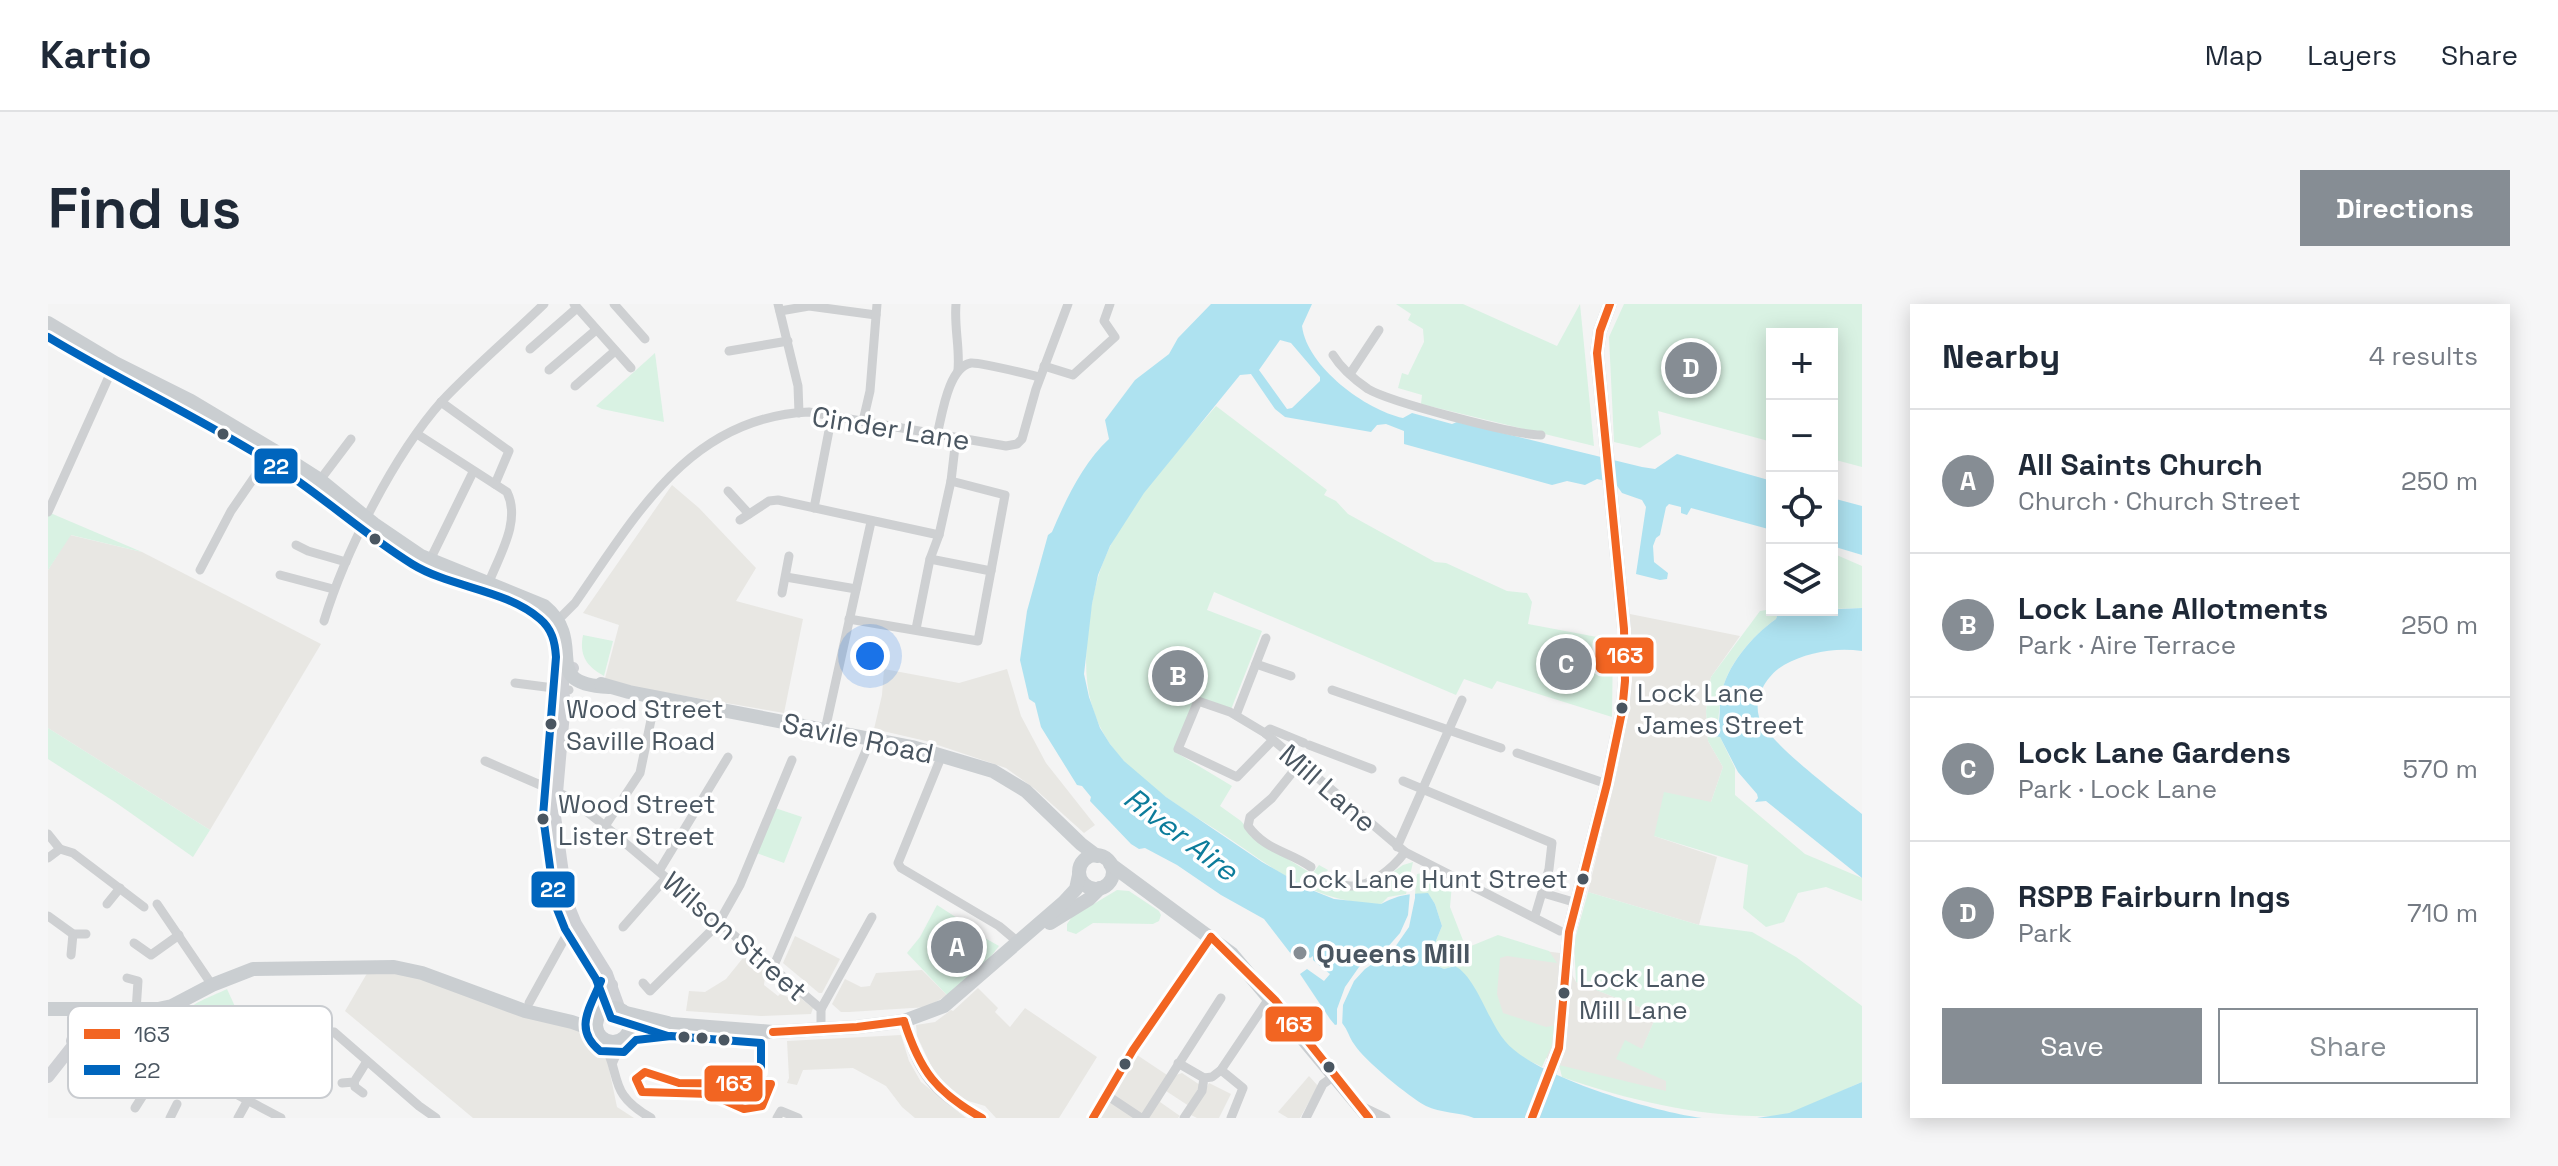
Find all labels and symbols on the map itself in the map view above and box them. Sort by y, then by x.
pin: D [1665,338,1717,398]
street label: Cinder Lane [809,398,973,458]
unlabelled marker [215,426,231,442]
line badge: 22 [253,447,299,485]
text: 22 [263,452,289,480]
unlabelled marker [367,531,383,547]
pin: C [1540,634,1592,694]
your location [850,636,890,676]
line badge: 163 [1594,636,1655,675]
text: 163 [1607,641,1643,669]
pin: B [1152,646,1204,706]
place label: Lock Lane James Street [1637,676,1804,742]
place label: Wood Street Saville Road [566,692,723,758]
marker: Lock Lane James Street [1614,700,1630,716]
street label: Savile Road [779,704,937,772]
marker: Wood Street Saville Road [543,716,559,732]
street label: Mill Lane [1272,736,1384,840]
water label: River Aire [1116,778,1247,890]
place label: Wood Street Lister Street [558,787,715,853]
marker: Wood Street Lister Street [535,811,551,827]
place label: Lock Lane Hunt Street [1288,862,1568,896]
street label: Wilson Street [655,863,815,1009]
line badge: 22 [530,870,576,909]
marker: Lock Lane Hunt Street [1575,871,1591,887]
text: 22 [540,875,566,903]
pin: A [931,917,983,977]
place label: Queens Mill [1316,935,1471,971]
marker: Queens Mill [1291,944,1309,962]
place label: Lock Lane Mill Lane [1579,961,1706,1027]
marker: Lock Lane Mill Lane [1556,985,1572,1001]
line badge: 163 [1264,1005,1324,1043]
legend [68,1006,332,1098]
text: 163 [1276,1010,1312,1038]
text: 163 [134,1020,170,1048]
unlabelled marker [676,1029,692,1045]
unlabelled marker [694,1030,710,1046]
unlabelled marker [716,1032,732,1048]
text: 22 [134,1056,161,1084]
unlabelled marker [1117,1056,1133,1072]
unlabelled marker [1321,1059,1337,1075]
line badge: 163 [703,1064,764,1103]
text: 163 [716,1069,752,1097]

